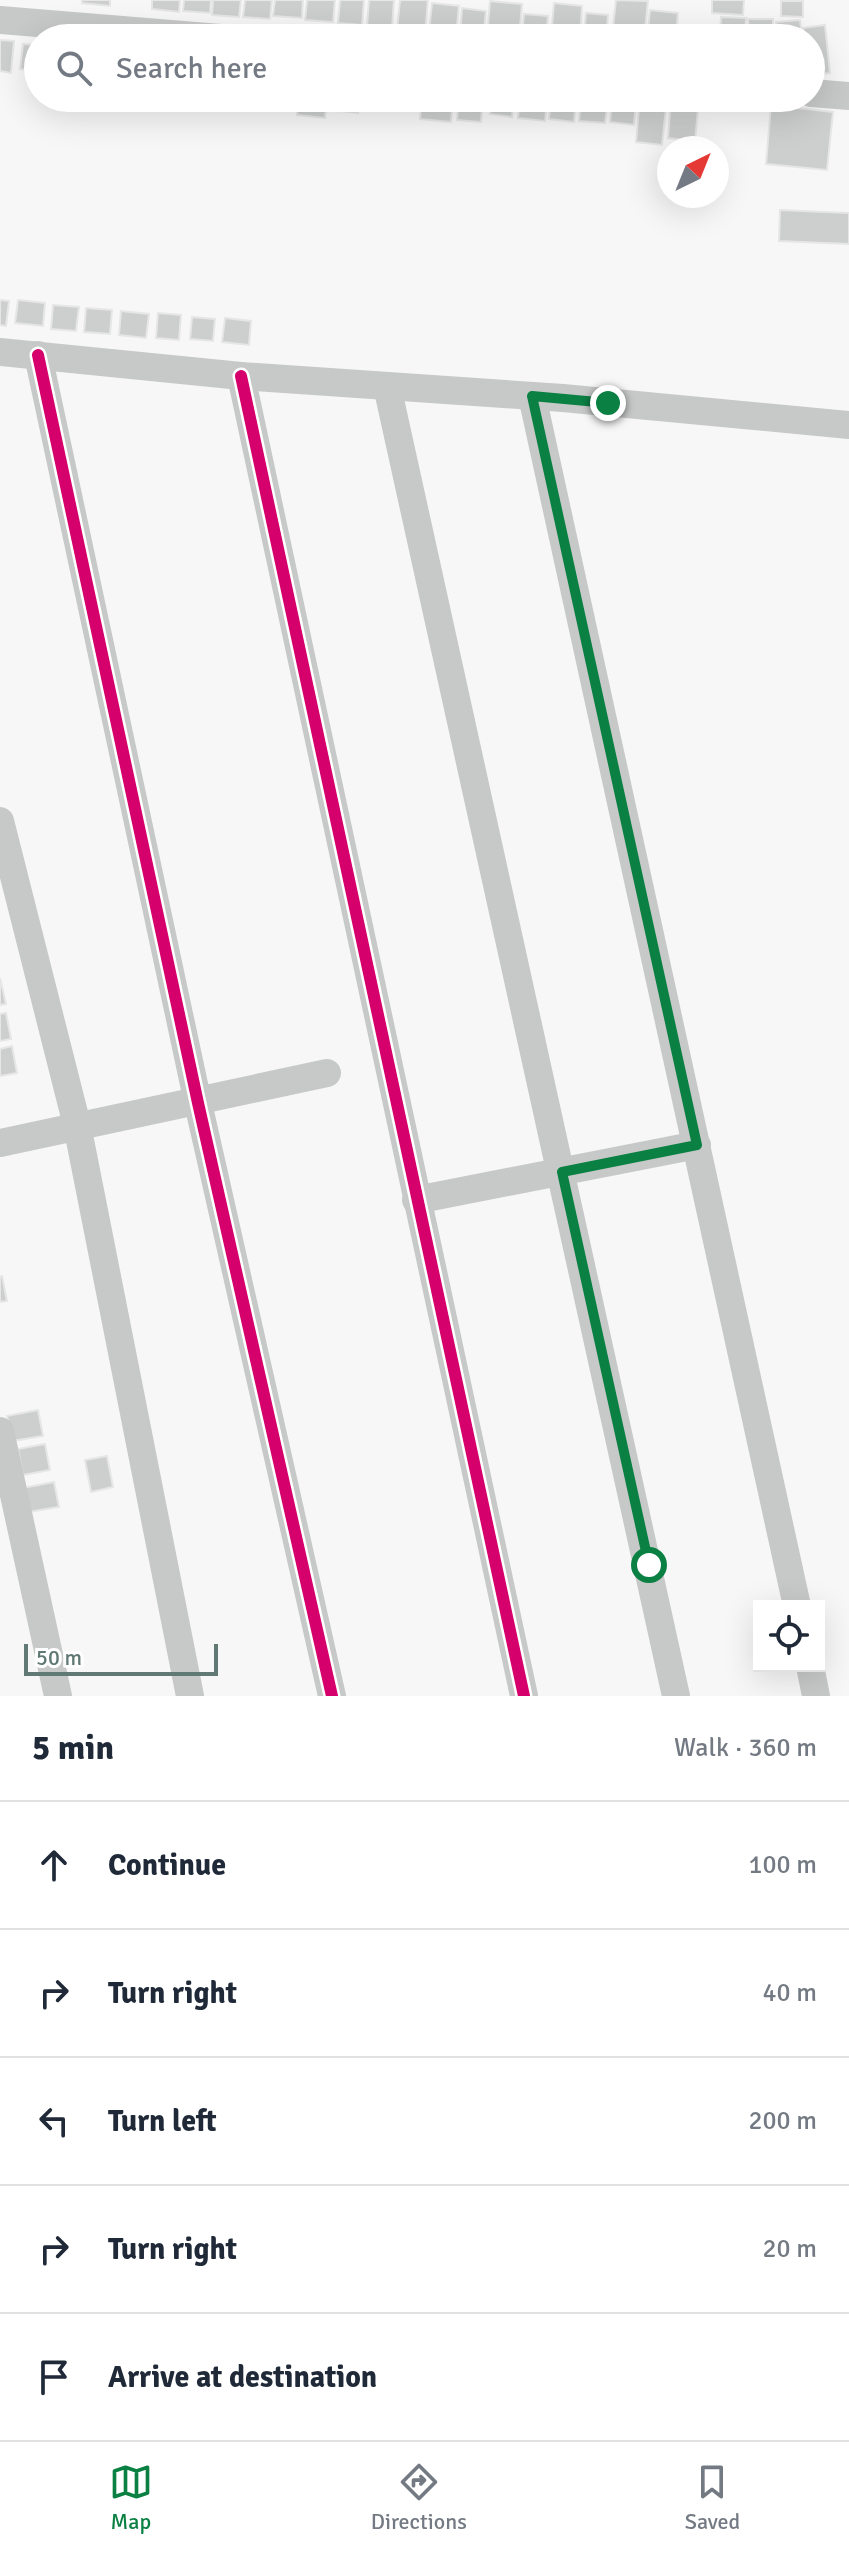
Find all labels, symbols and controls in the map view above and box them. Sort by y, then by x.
search box [24,24,825,112]
icon: search [52,46,96,90]
text: Search here [116,50,267,87]
north arrow [657,136,729,208]
route end [590,385,626,421]
route start [631,1547,667,1583]
map controls [753,1600,825,1672]
button: locate [753,1600,825,1672]
scale bar [24,1640,218,1676]
text: 50 m [36,1644,82,1671]
text: 5 min [32,1727,114,1769]
text: Walk · 360 m [674,1732,817,1764]
icon: ahead [32,1843,76,1887]
text: Continue [108,1847,226,1884]
text: 100 m [748,1849,817,1881]
icon: right [32,1971,76,2015]
text: Turn right [108,1975,237,2012]
text: 40 m [762,1977,817,2009]
icon: left [32,2099,76,2143]
text: Turn left [108,2103,217,2140]
text: 200 m [748,2105,817,2137]
icon: right [32,2227,76,2271]
text: Turn right [108,2231,237,2268]
text: 20 m [762,2233,817,2265]
icon: arrive [32,2355,76,2399]
text: Arrive at destination [108,2359,377,2396]
tab: Map [109,2460,153,2535]
tab: Directions [371,2460,467,2535]
tab: Saved [685,2460,740,2535]

